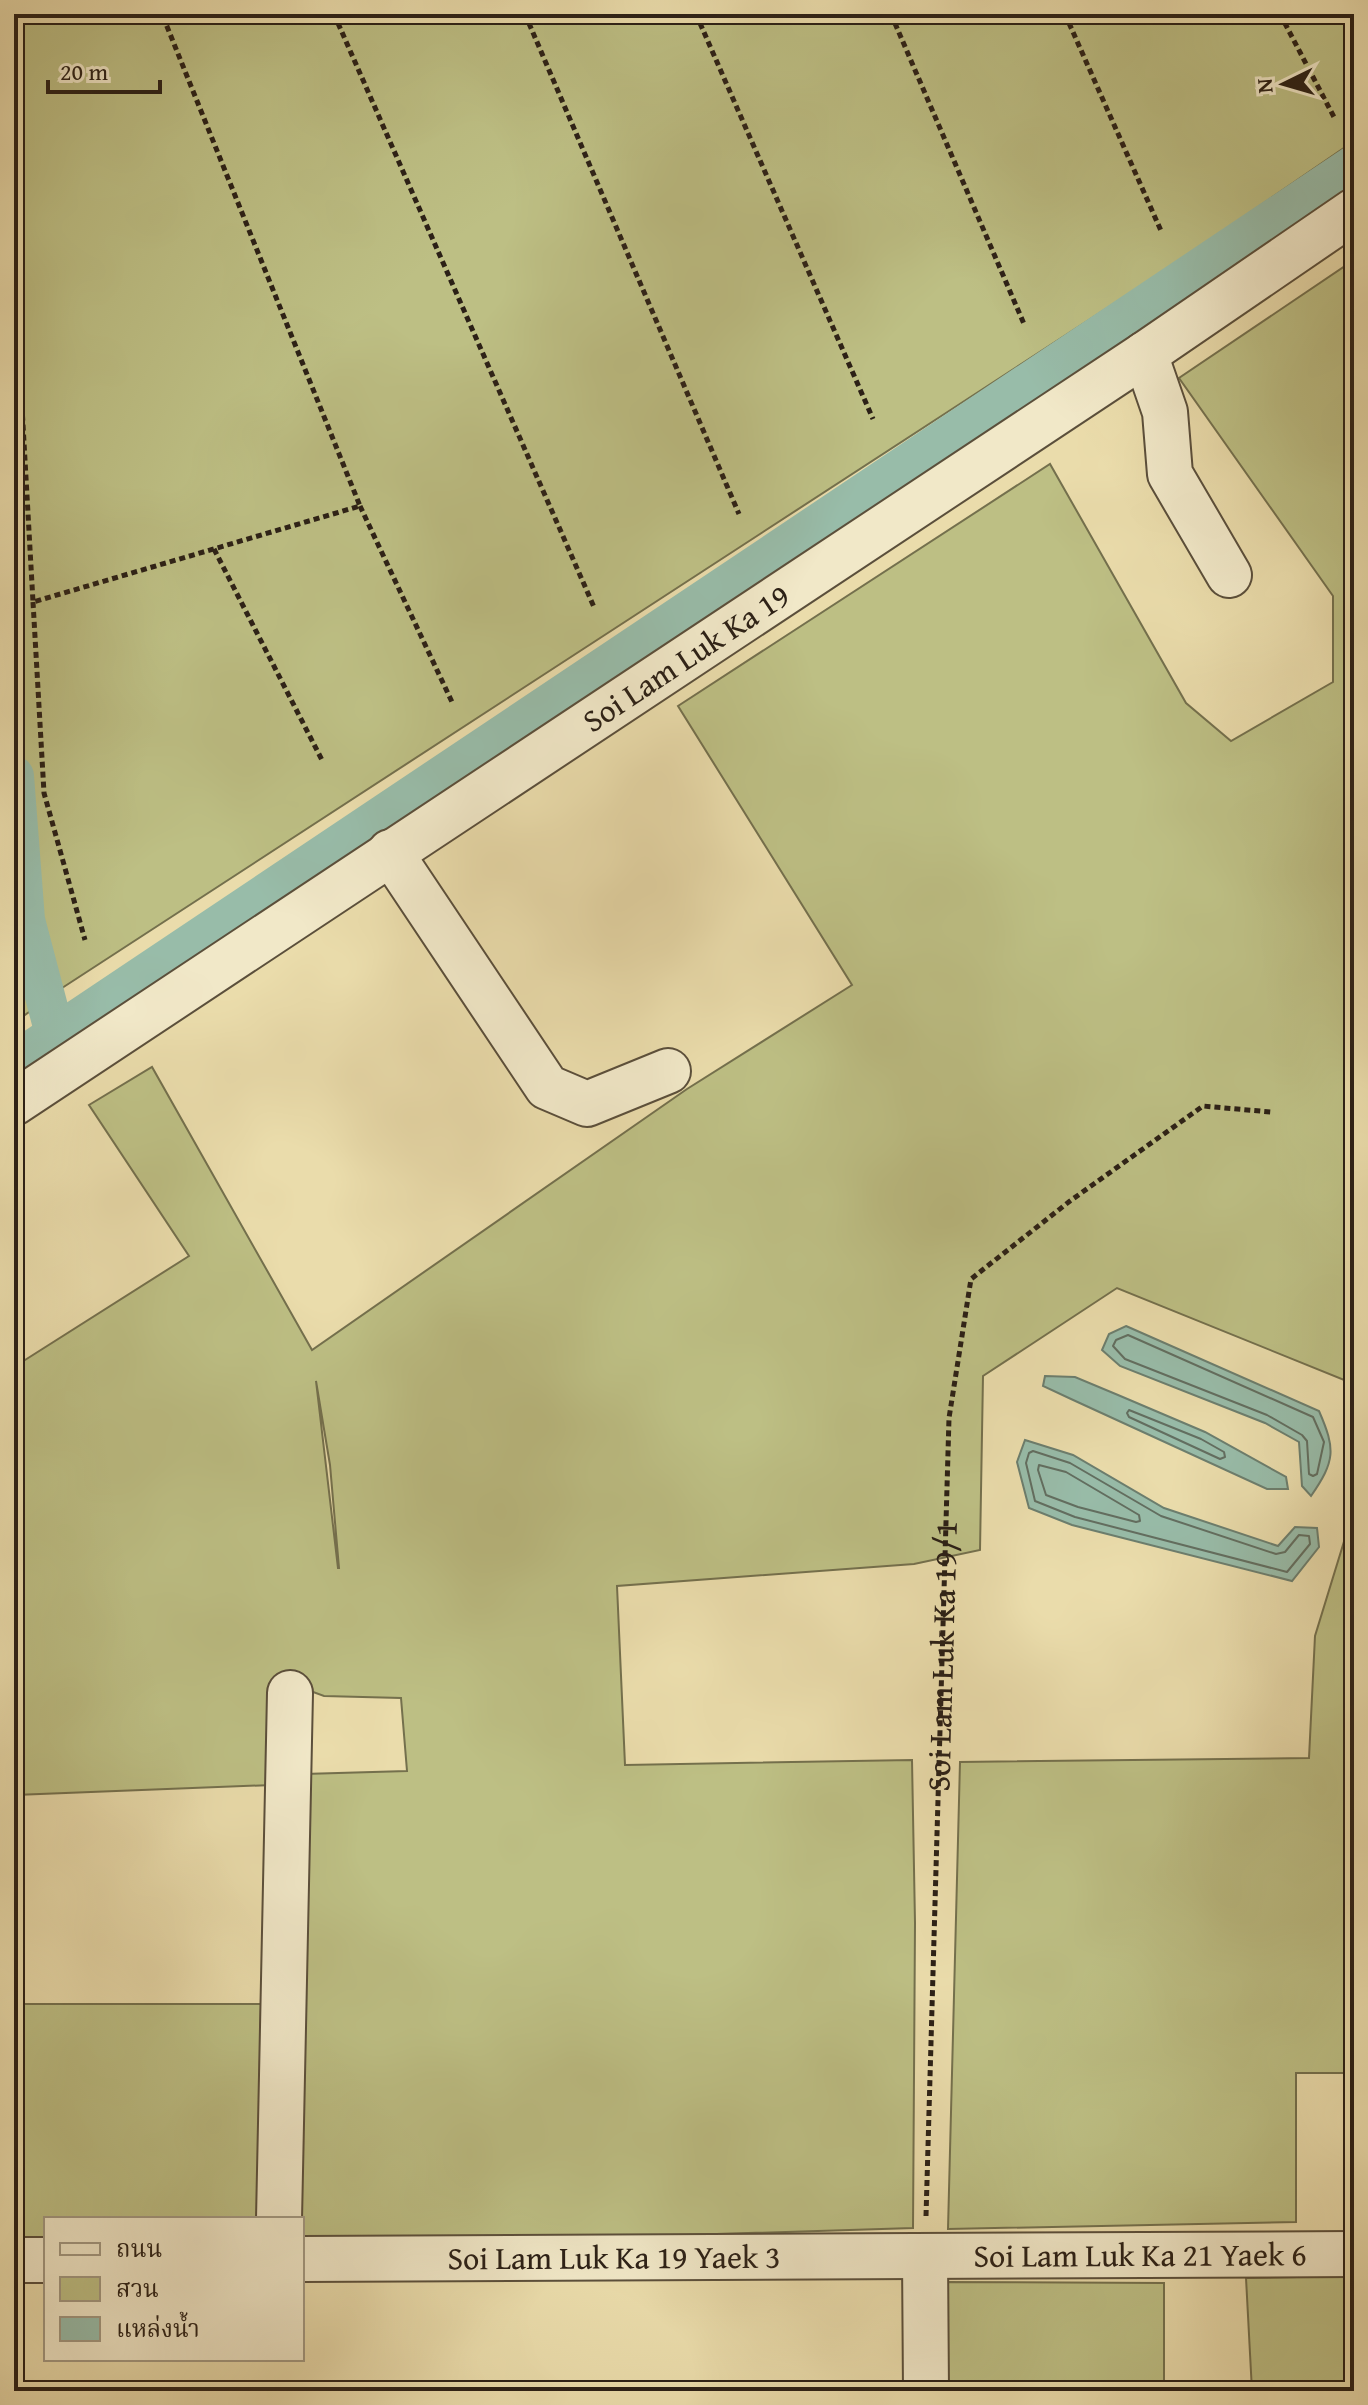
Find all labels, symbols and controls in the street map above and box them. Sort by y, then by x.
scale bar [48,44,160,94]
north arrow [1244,44,1324,124]
text: 20 m [60,54,108,89]
text: N [1247,77,1281,94]
street label: Soi Lam Luk Ka 19 [573,572,799,743]
street label: Soi Lam Luk Ka 19/1 [914,1520,969,1792]
legend [44,2217,304,2361]
street label: Soi Lam Luk Ka 21 Yaek 6 [973,2230,1307,2279]
text: ถนน [116,2231,162,2266]
street label: Soi Lam Luk Ka 19 Yaek 3 [447,2233,781,2281]
text: สวน [116,2271,159,2306]
text: แหล่งน้ำ [116,2311,200,2346]

